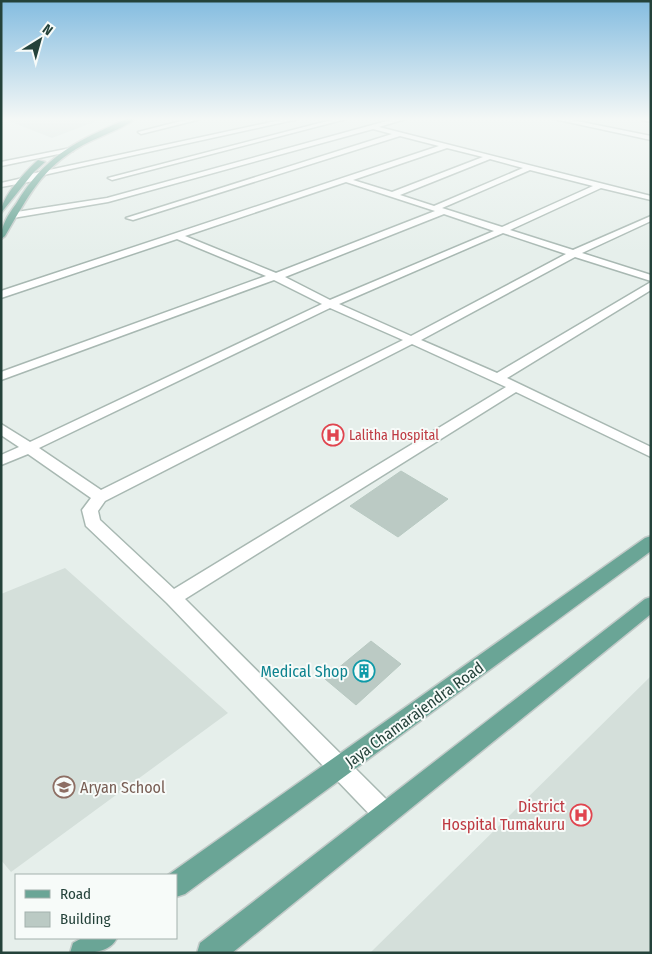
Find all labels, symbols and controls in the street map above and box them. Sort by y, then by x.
north arrow [15,15,65,65]
text: N [39,21,56,39]
hospital icon: Lalitha Hospital [321,423,345,447]
place label: Lalitha Hospital [349,427,439,444]
street label: Jaya Chamarajendra Road [341,658,487,771]
building icon: Medical Shop [352,659,376,683]
place label: Medical Shop [260,662,348,681]
school or university icon: Aryan School [52,775,76,799]
place label: Aryan School [80,778,165,797]
place label: District Hospital Tumakuru [442,797,566,834]
hospital icon: District Hospital Tumakuru [569,803,593,827]
legend [15,874,178,939]
text: Road [60,885,91,903]
text: Building [60,910,111,928]

